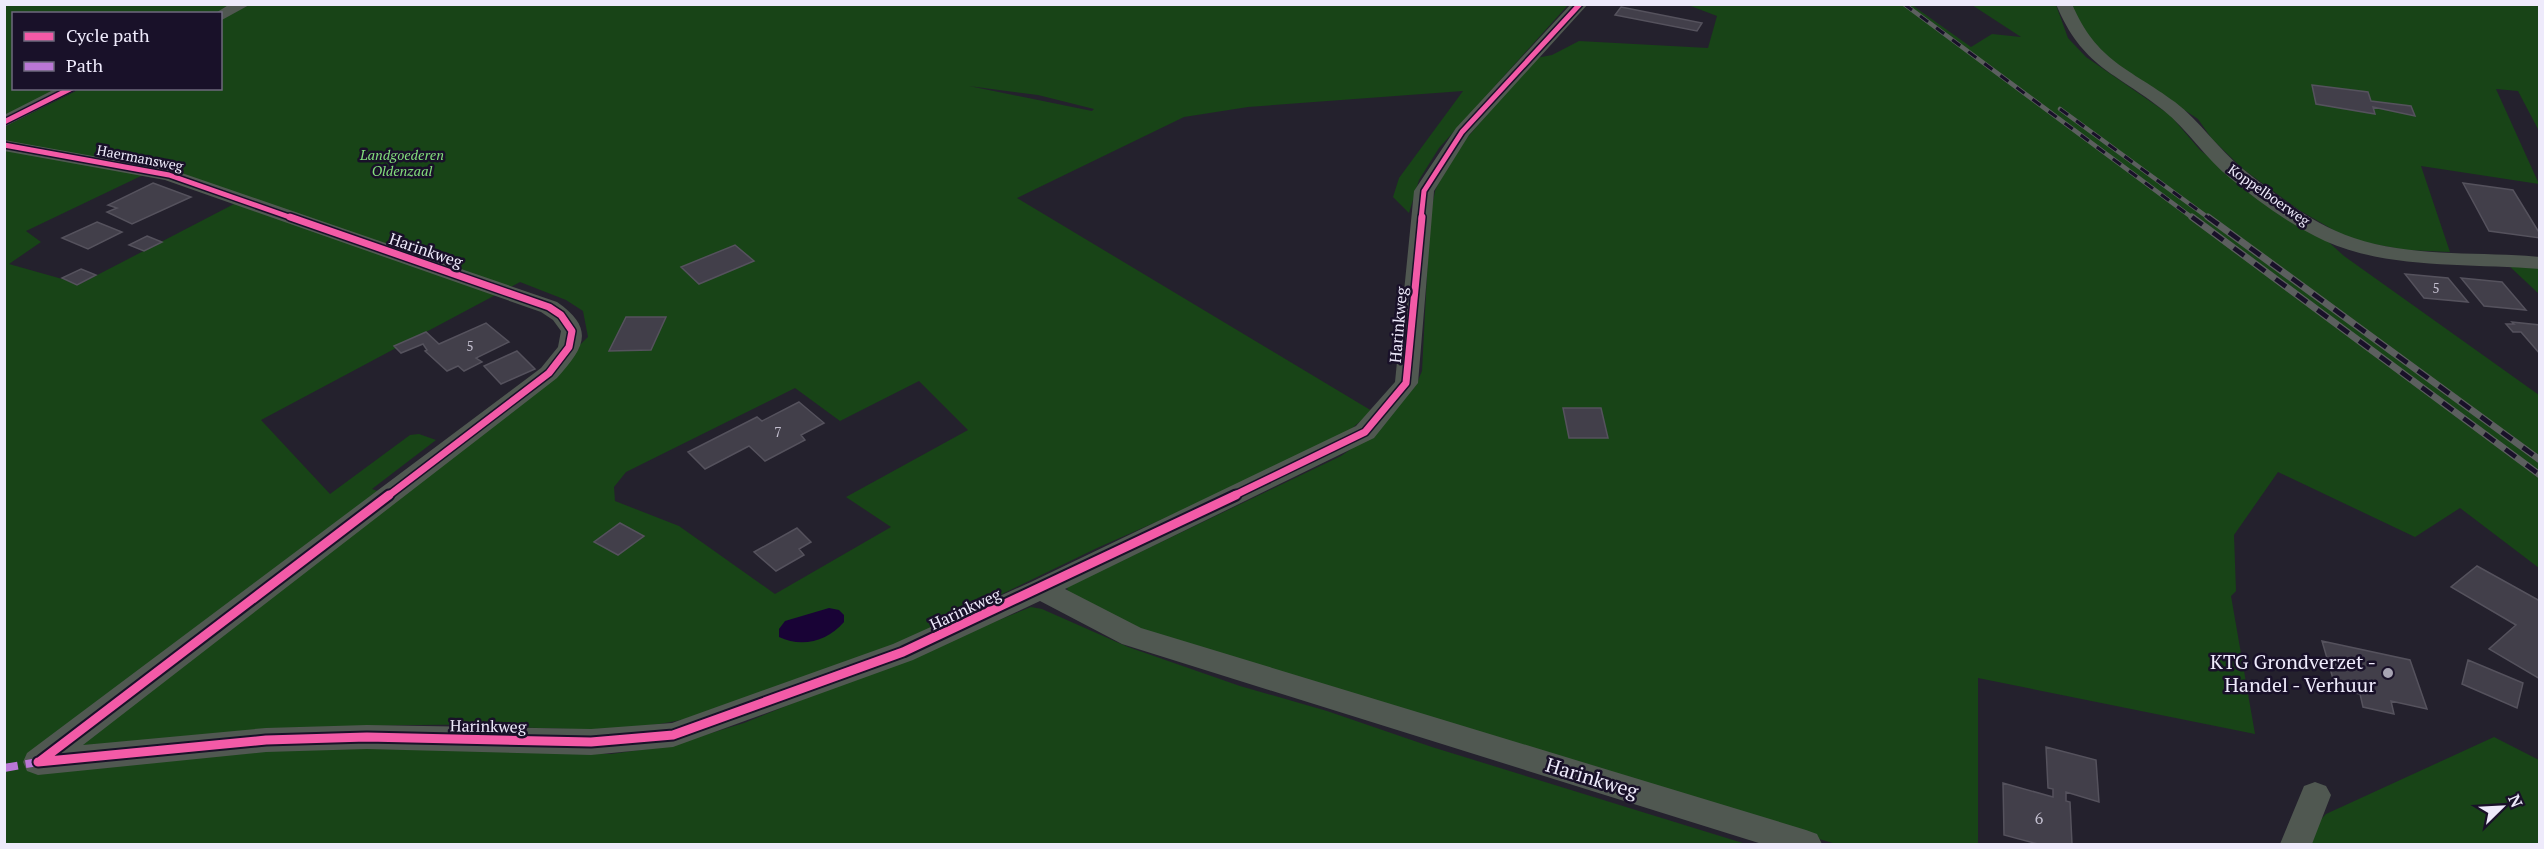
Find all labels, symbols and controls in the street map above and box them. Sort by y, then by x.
legend [12,12,222,90]
text: Cycle path [66,23,150,47]
text: Path [66,53,103,77]
street label: Haermansweg [95,140,186,175]
park label: Landgoederen Oldenzaal [359,145,444,180]
street label: Koppelboerweg [2225,159,2314,230]
street label: Harinkweg [386,227,466,273]
house number: 5 [2432,278,2440,297]
street label: Harinkweg [1384,285,1412,364]
house number: 5 [466,336,474,355]
house number: 7 [774,422,782,441]
street label: Harinkweg [926,583,1005,635]
place label: KTG Grondverzet - Handel - Verhuur [2210,648,2376,698]
marker: KTG Grondverzet - Handel - Verhuur [2381,666,2395,680]
street label: Harinkweg [450,714,527,738]
street label: Harinkweg [1543,751,1642,805]
north arrow [2472,777,2532,837]
text: N [2503,791,2528,811]
house number: 6 [2035,807,2044,829]

